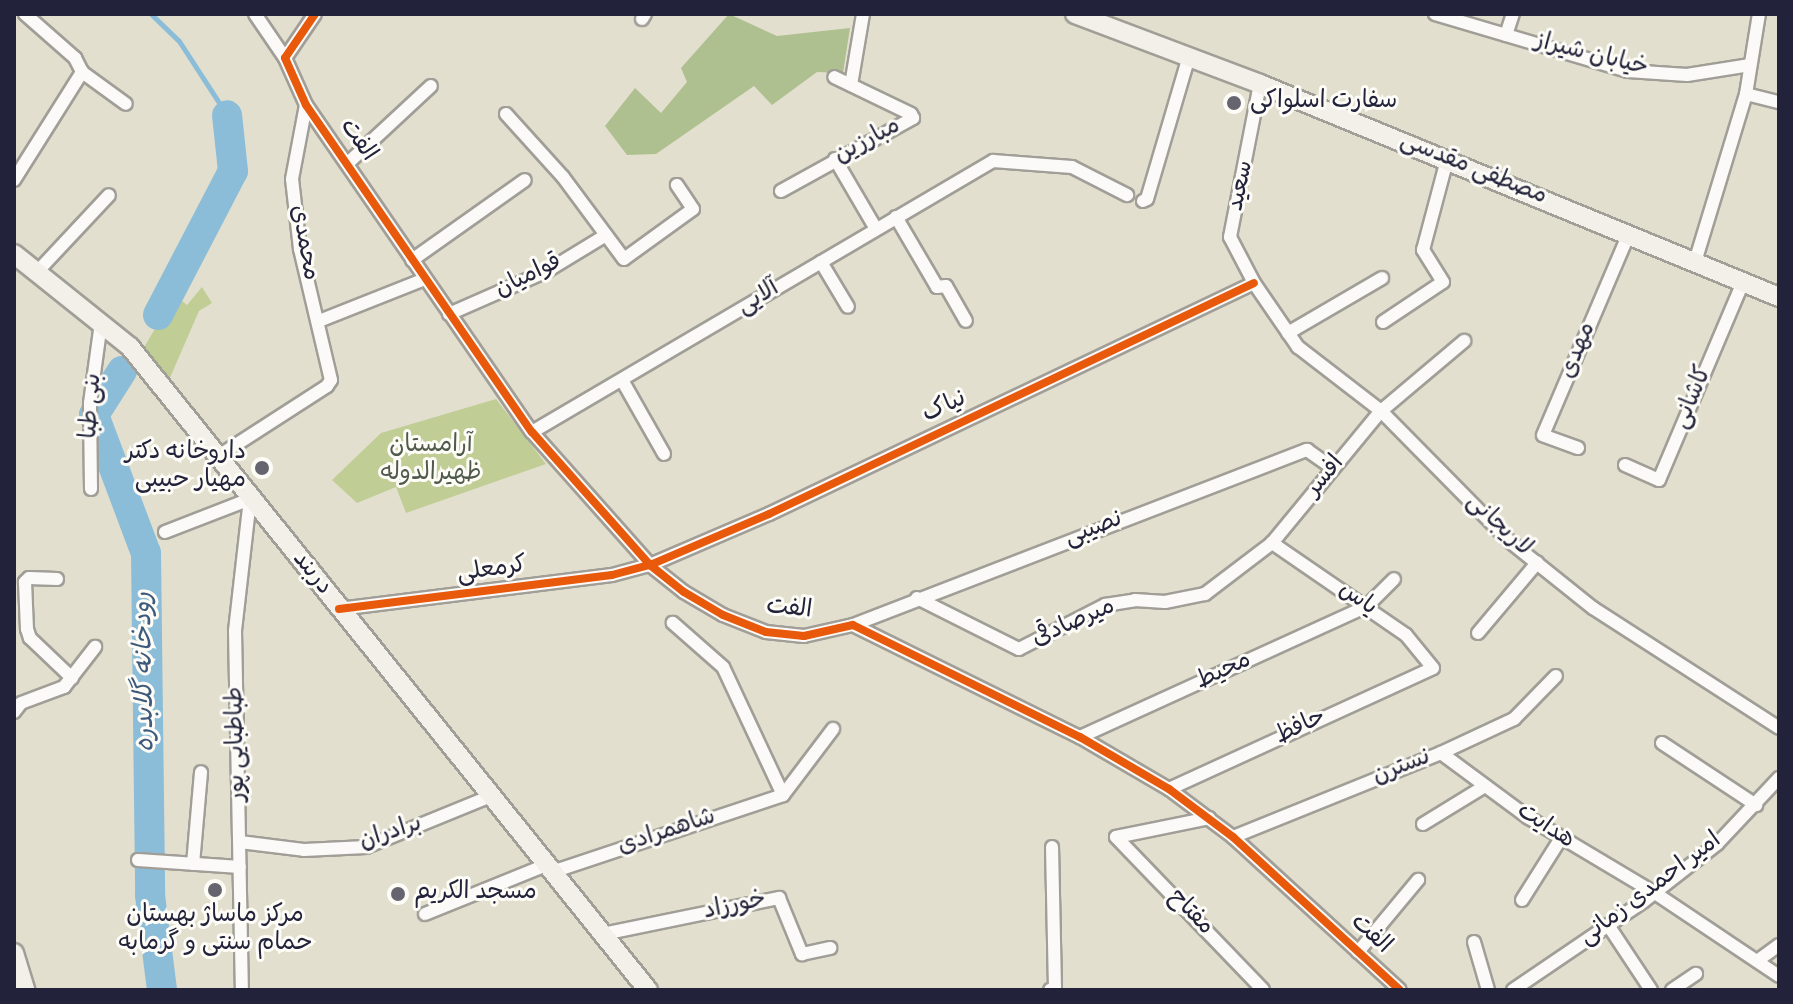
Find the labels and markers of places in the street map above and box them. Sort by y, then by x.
place label: سفارت اسلواکی [1250,89,1397,117]
marker: سفارت اسلواکی [1225,94,1243,112]
place label: داروخانه دکتر مهیار حبیبی [125,440,246,496]
marker: داروخانه دکتر مهیار حبیبی [253,459,271,477]
place label: مسجد الکریم [414,880,537,908]
marker: مرکز ماساژ بهستان حمام سنتی و گرمابه [206,881,224,899]
marker: مسجد الکریم [389,885,407,903]
place label: مرکز ماساژ بهستان حمام سنتی و گرمابه [118,903,312,959]

